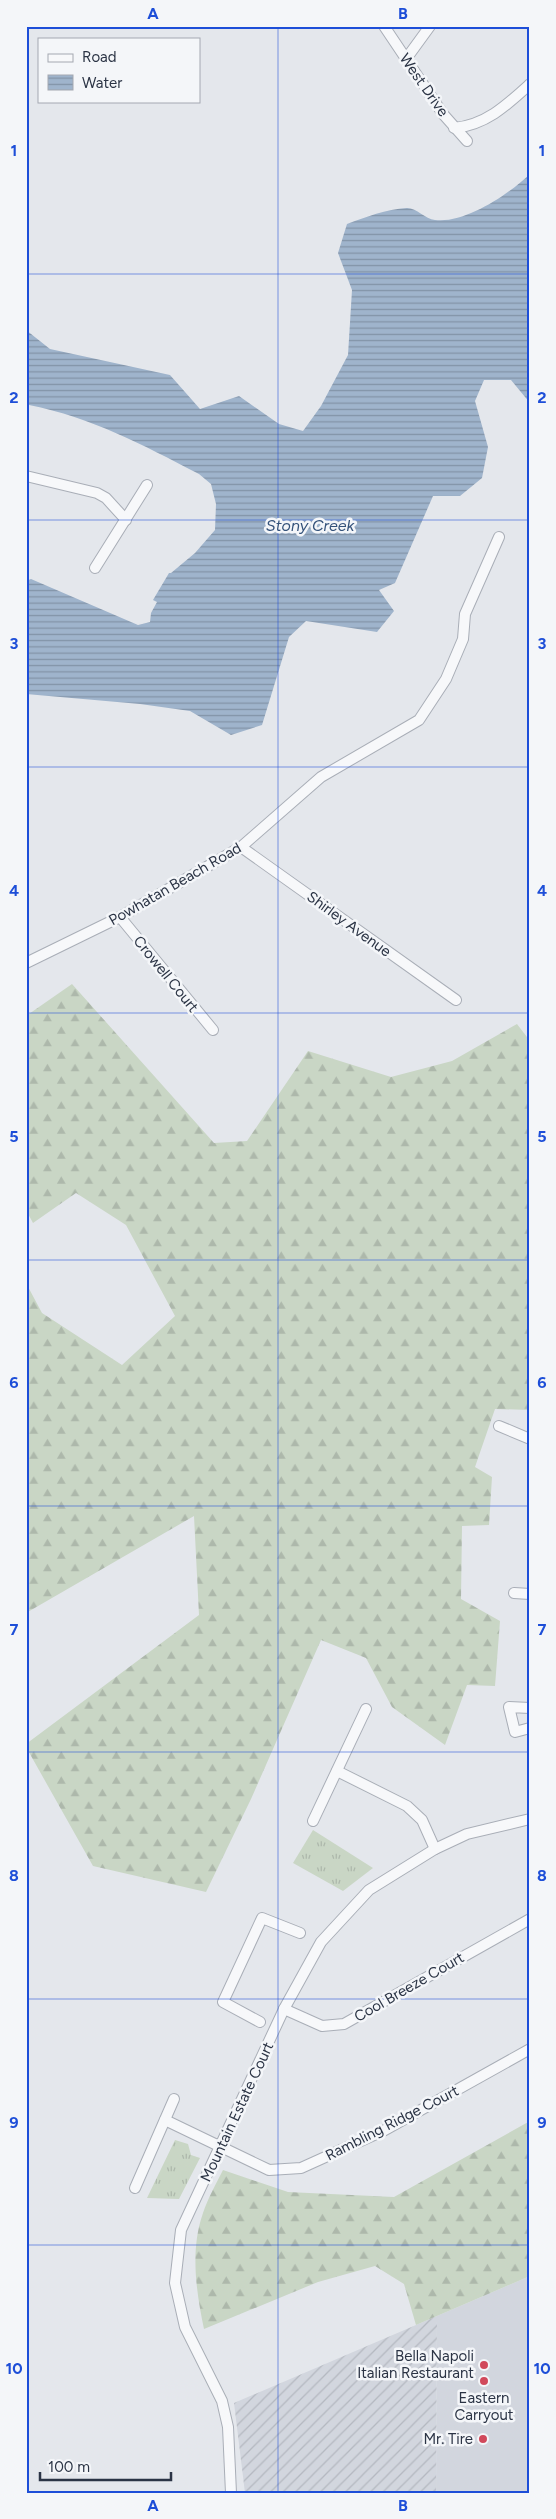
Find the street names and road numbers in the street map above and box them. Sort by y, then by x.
street label: West Drive [396,50,452,120]
street label: Powhatan Beach Road [106,839,244,929]
street label: Shirley Avenue [303,887,395,961]
street label: Crowell Court [130,932,202,1016]
street label: Cool Breeze Court [351,1948,467,2026]
street label: Mountain Estate Court [197,2039,277,2185]
street label: Rambling Ridge Court [322,2081,462,2164]

